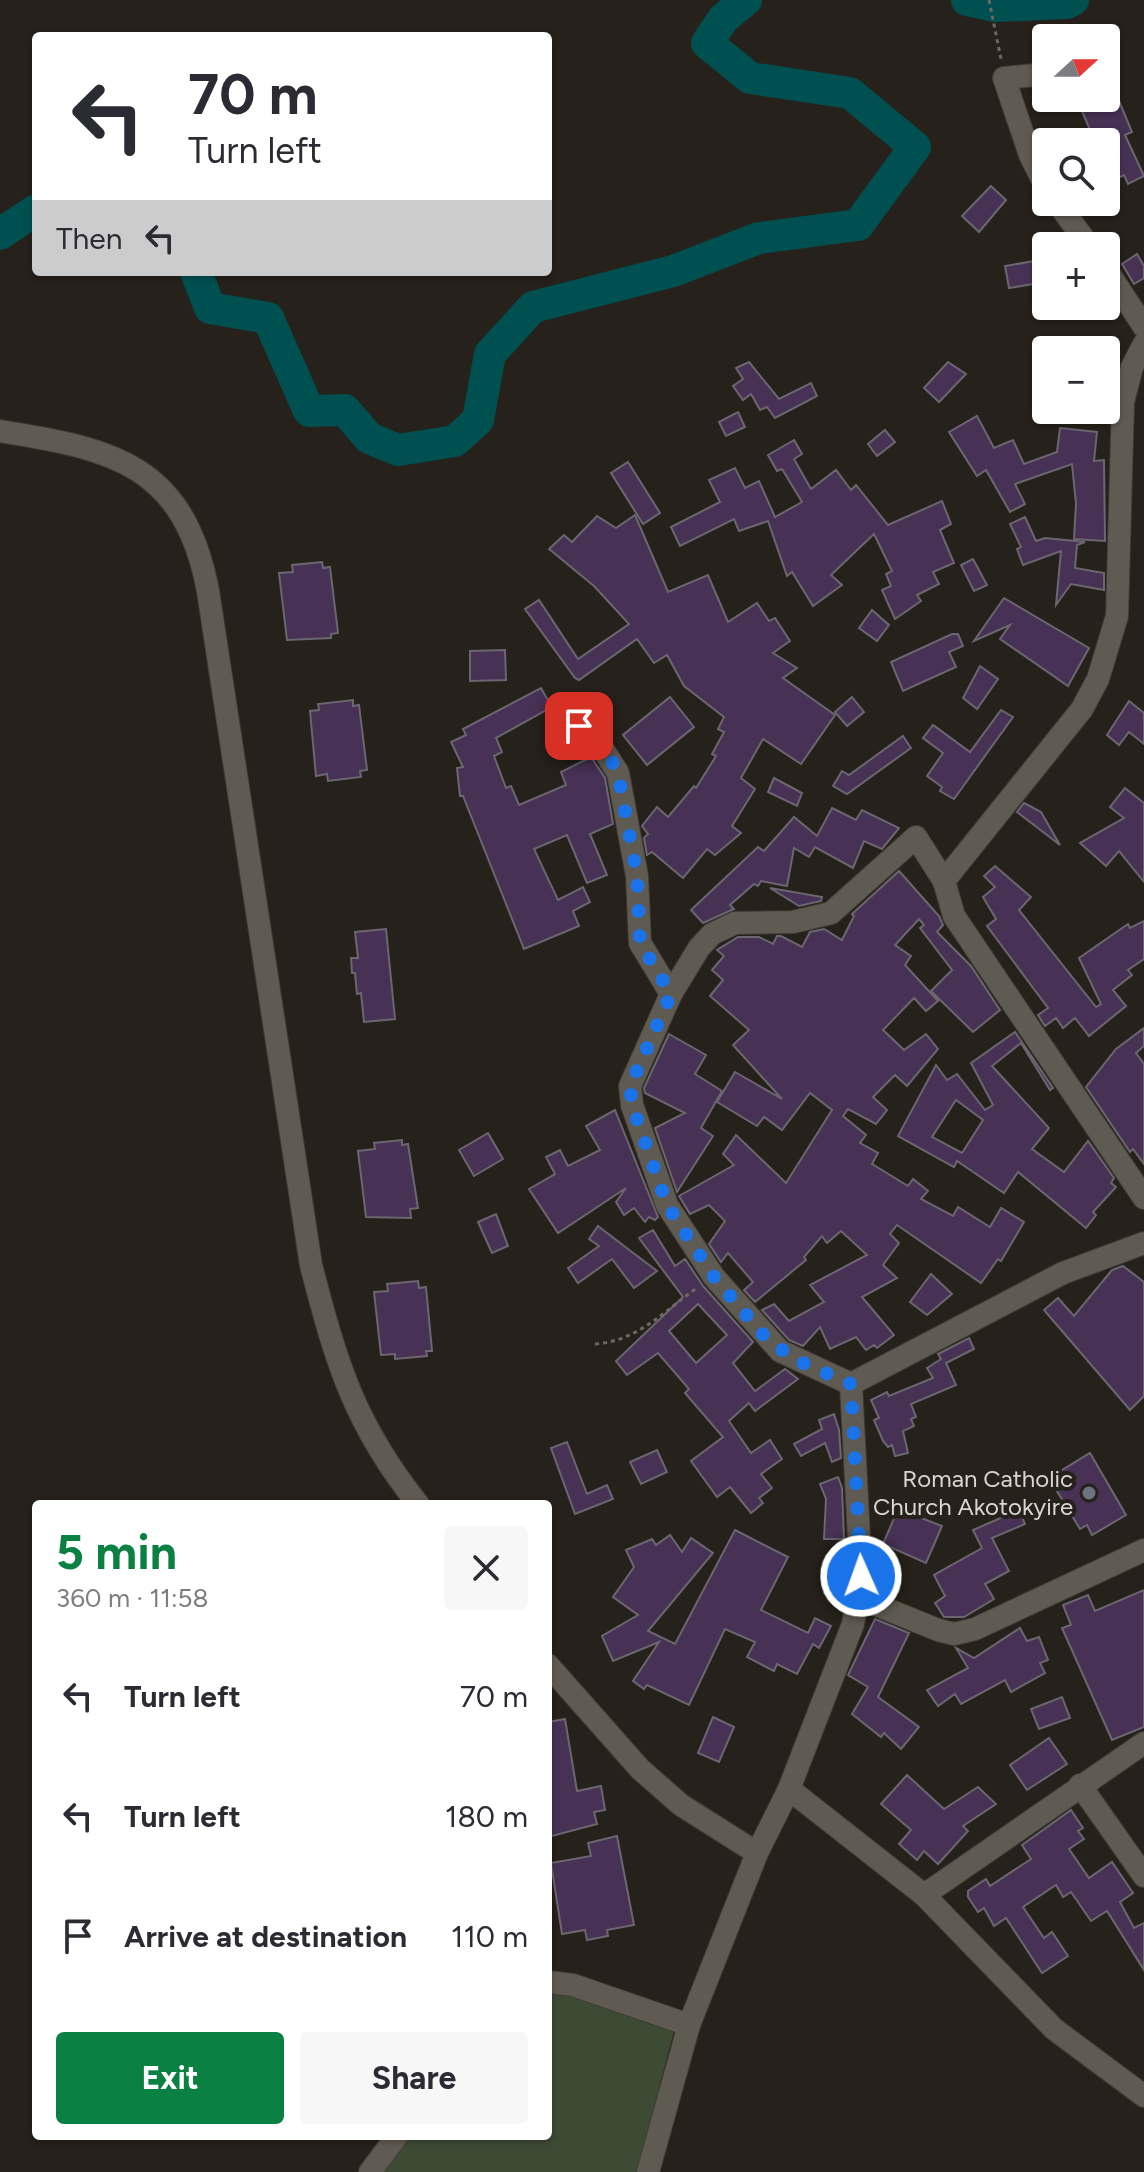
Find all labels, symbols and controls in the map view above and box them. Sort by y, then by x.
north arrow [1032,24,1120,112]
map controls [1032,24,1120,424]
text: 70 m [188,61,318,128]
icon: left [56,64,160,168]
button: search [1032,128,1120,216]
text: Turn left [188,129,322,172]
icon: left [138,216,182,260]
text: Then [56,220,122,257]
button: + [1032,232,1120,320]
button: − [1032,336,1120,424]
pin [545,692,613,760]
icon: arrive [557,704,601,748]
place label: Roman Catholic Church Akotokyire [873,1464,1073,1521]
marker: Roman Catholic Church Akotokyire [1080,1484,1098,1502]
text: 5 min [56,1523,177,1581]
button: close [444,1526,528,1610]
position arrow [819,1534,903,1618]
text: 360 m · 11:58 [56,1582,209,1614]
icon: left [56,1674,100,1718]
text: Turn left [124,1678,241,1715]
text: 70 m [460,1678,528,1715]
icon: left [56,1794,100,1838]
text: Turn left [124,1798,241,1835]
text: 180 m [445,1798,528,1835]
icon: arrive [56,1914,100,1958]
text: Arrive at destination [124,1918,407,1955]
text: 110 m [451,1918,528,1955]
button: Exit [56,2032,284,2124]
button: Share [300,2032,528,2124]

